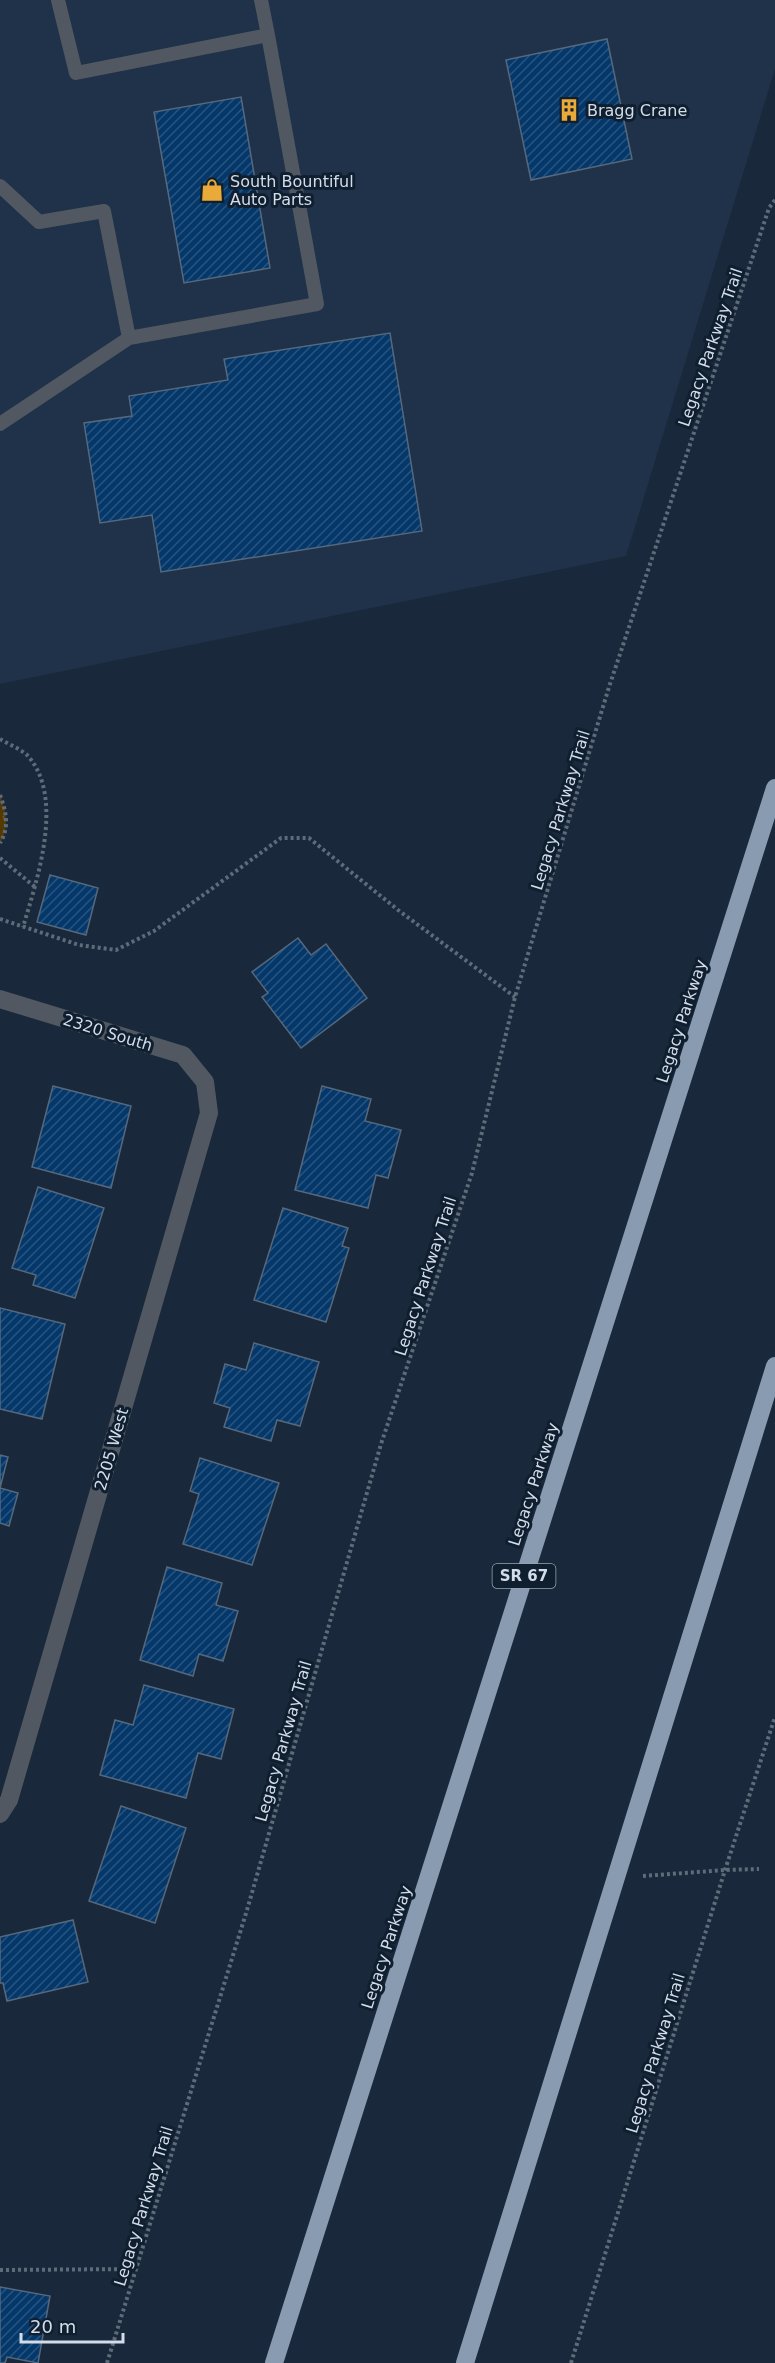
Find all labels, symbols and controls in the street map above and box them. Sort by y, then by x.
building icon: Bragg Crane [556,97,582,123]
place label: Bragg Crane [587,101,687,120]
place label: South Bountiful Auto Parts [230,172,354,209]
shop icon: South Bountiful Auto Parts [199,177,225,203]
street label: Legacy Parkway Trail [674,265,747,429]
street label: Legacy Parkway Trail [527,728,594,893]
street label: Legacy Parkway [653,957,710,1085]
street label: 2320 South [61,1010,155,1055]
street label: Legacy Parkway Trail [391,1194,460,1358]
street label: 2205 West [91,1406,132,1493]
street label: Legacy Parkway [505,1420,562,1548]
road number: SR 67 [492,1564,556,1588]
street label: Legacy Parkway Trail [251,1658,316,1824]
street label: Legacy Parkway [358,1883,415,2011]
street label: Legacy Parkway Trail [622,1971,689,2136]
street label: Legacy Parkway Trail [110,2124,177,2289]
scale bar [21,2306,123,2344]
text: 20 m [30,2316,76,2337]

